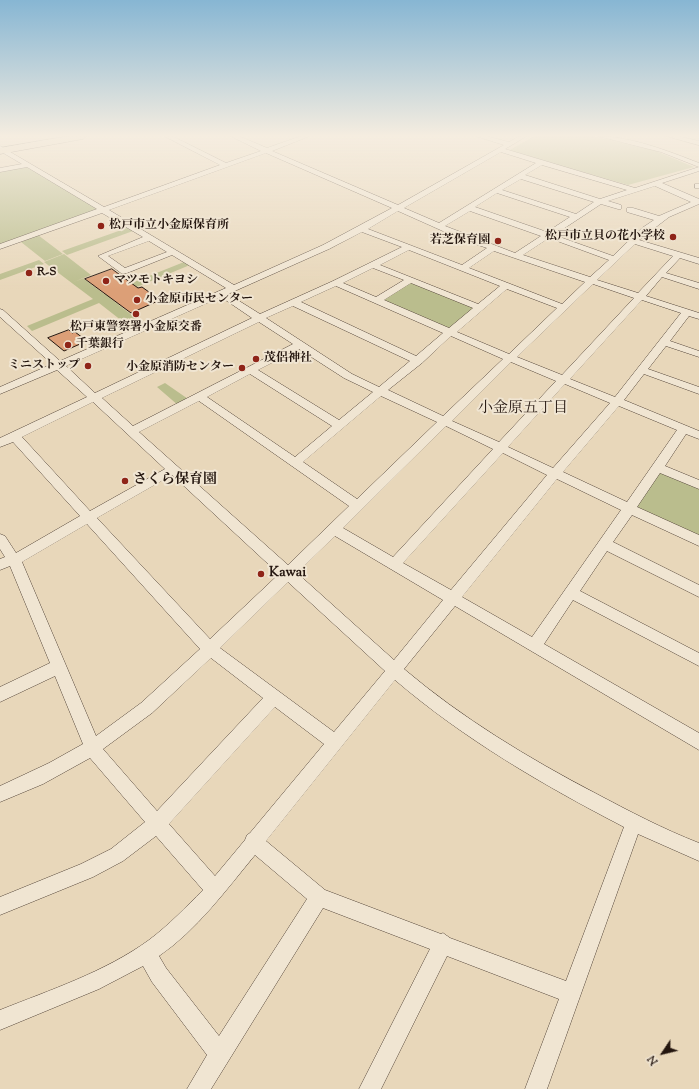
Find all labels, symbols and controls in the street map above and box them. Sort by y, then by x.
place label: 松戸市立小金原保育所 [109,219,229,233]
marker: 松戸市立小金原保育所 [96,221,106,231]
place label: 松戸市立貝の花小学校 [545,230,665,244]
marker: 松戸市立貝の花小学校 [668,232,678,242]
place label: 若芝保育園 [430,234,490,248]
marker: 若芝保育園 [493,236,503,246]
place label: R-S [37,266,56,280]
marker: R-S [24,268,34,278]
place label: マツモトキヨシ [114,274,198,288]
marker: マツモトキヨシ [101,276,111,286]
place label: 小金原市民センター [145,293,253,307]
marker: 小金原市民センター [132,295,142,305]
marker: 松戸東警察署小金原交番 [131,309,141,319]
place label: 松戸東警察署小金原交番 [70,321,202,335]
place label: 千葉銀行 [76,338,124,352]
marker: 千葉銀行 [63,340,73,350]
place label: 茂侶神社 [264,352,312,366]
marker: 茂侶神社 [251,354,261,364]
place label: ミニストップ [8,359,80,373]
marker: ミニストップ [83,361,93,371]
place label: 小金原消防センター [126,361,234,375]
marker: 小金原消防センター [237,363,247,373]
district label: 小金原五丁目 [478,400,568,418]
place label: さくら保育園 [133,473,217,489]
marker: さくら保育園 [120,476,130,486]
place label: Kawai [269,566,306,582]
marker: Kawai [256,569,266,579]
north arrow [643,1033,683,1073]
text: N [644,1052,662,1068]

